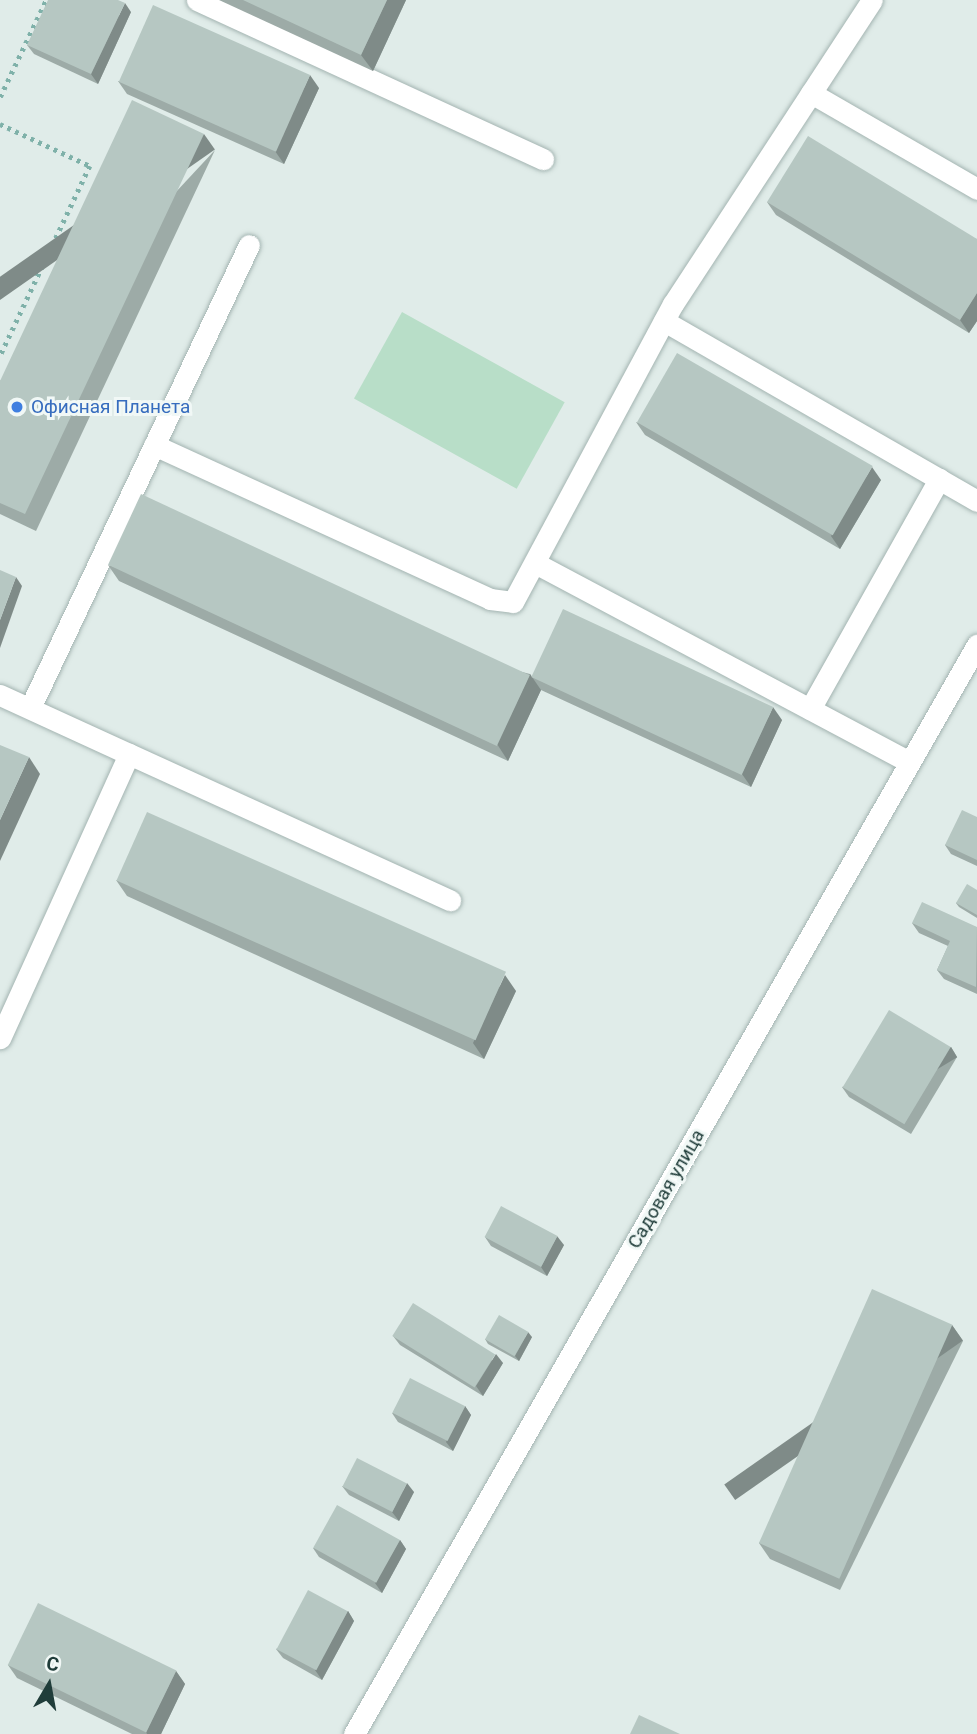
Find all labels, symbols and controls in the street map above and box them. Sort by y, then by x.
place label: Офисная Планета [31,396,190,418]
marker: Офисная Планета [9,399,25,415]
street label: Садовая улица [623,1125,709,1253]
north arrow [14,1650,84,1720]
text: С [45,1651,61,1676]

